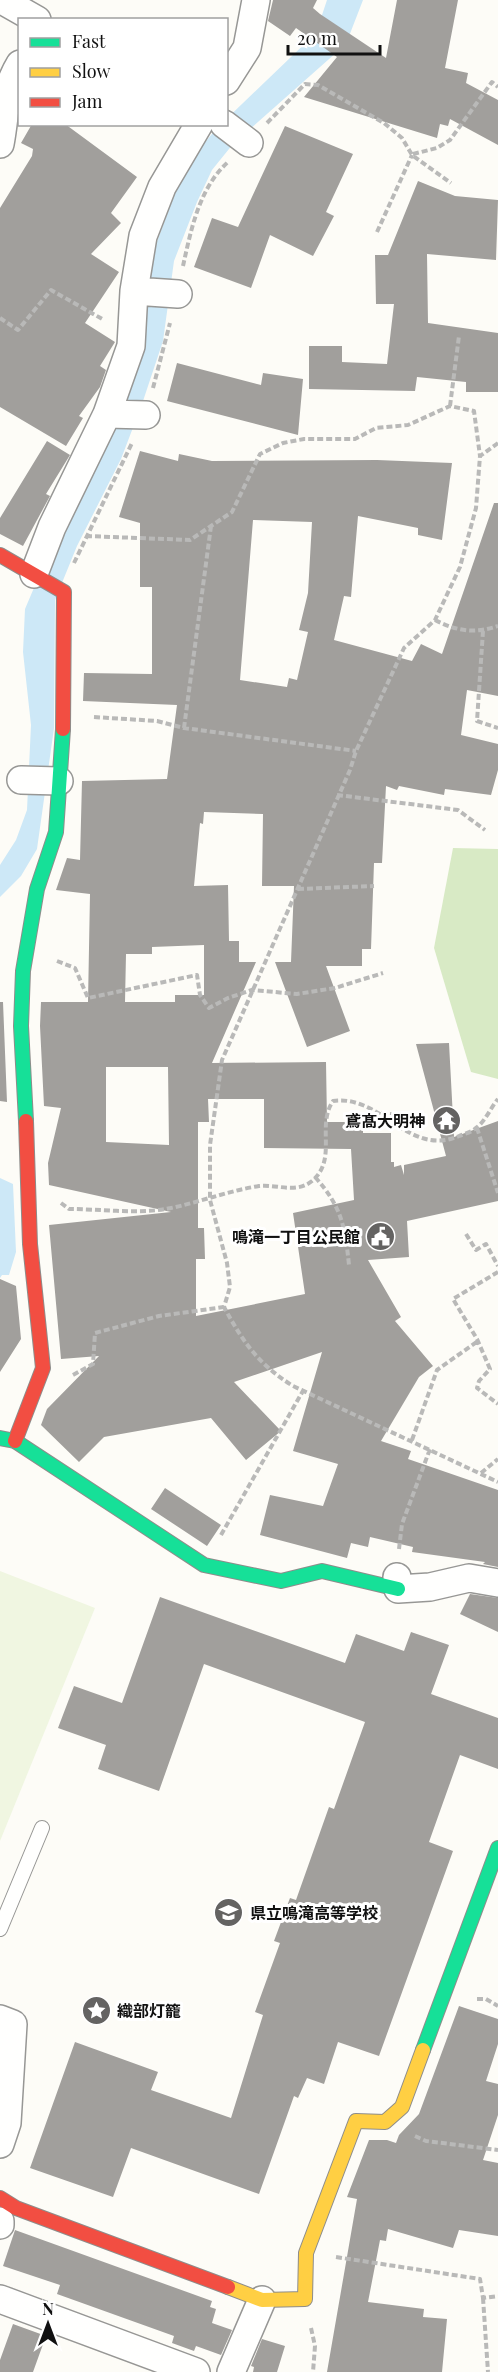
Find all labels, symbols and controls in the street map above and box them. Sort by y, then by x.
legend [18,18,228,126]
scale bar [288,18,380,56]
text: 20 m [297,26,337,50]
text: Fast [72,29,106,53]
text: Slow [72,59,110,83]
text: Jam [71,89,102,113]
temple icon: 鳶髙大明神 [430,1104,462,1136]
place label: 鳶髙大明神 [345,1110,425,1131]
public building icon: 鳴滝一丁目公民館 [365,1220,397,1252]
place label: 鳴滝一丁目公民館 [232,1226,360,1247]
school or university icon: 県立鳴滝高等学校 [213,1896,245,1928]
place label: 県立鳴滝高等学校 [250,1902,378,1923]
place icon: 織部灯籠 [80,1994,112,2026]
place label: 織部灯籠 [117,2000,181,2021]
north arrow [18,2294,78,2354]
text: N [42,2298,54,2319]

